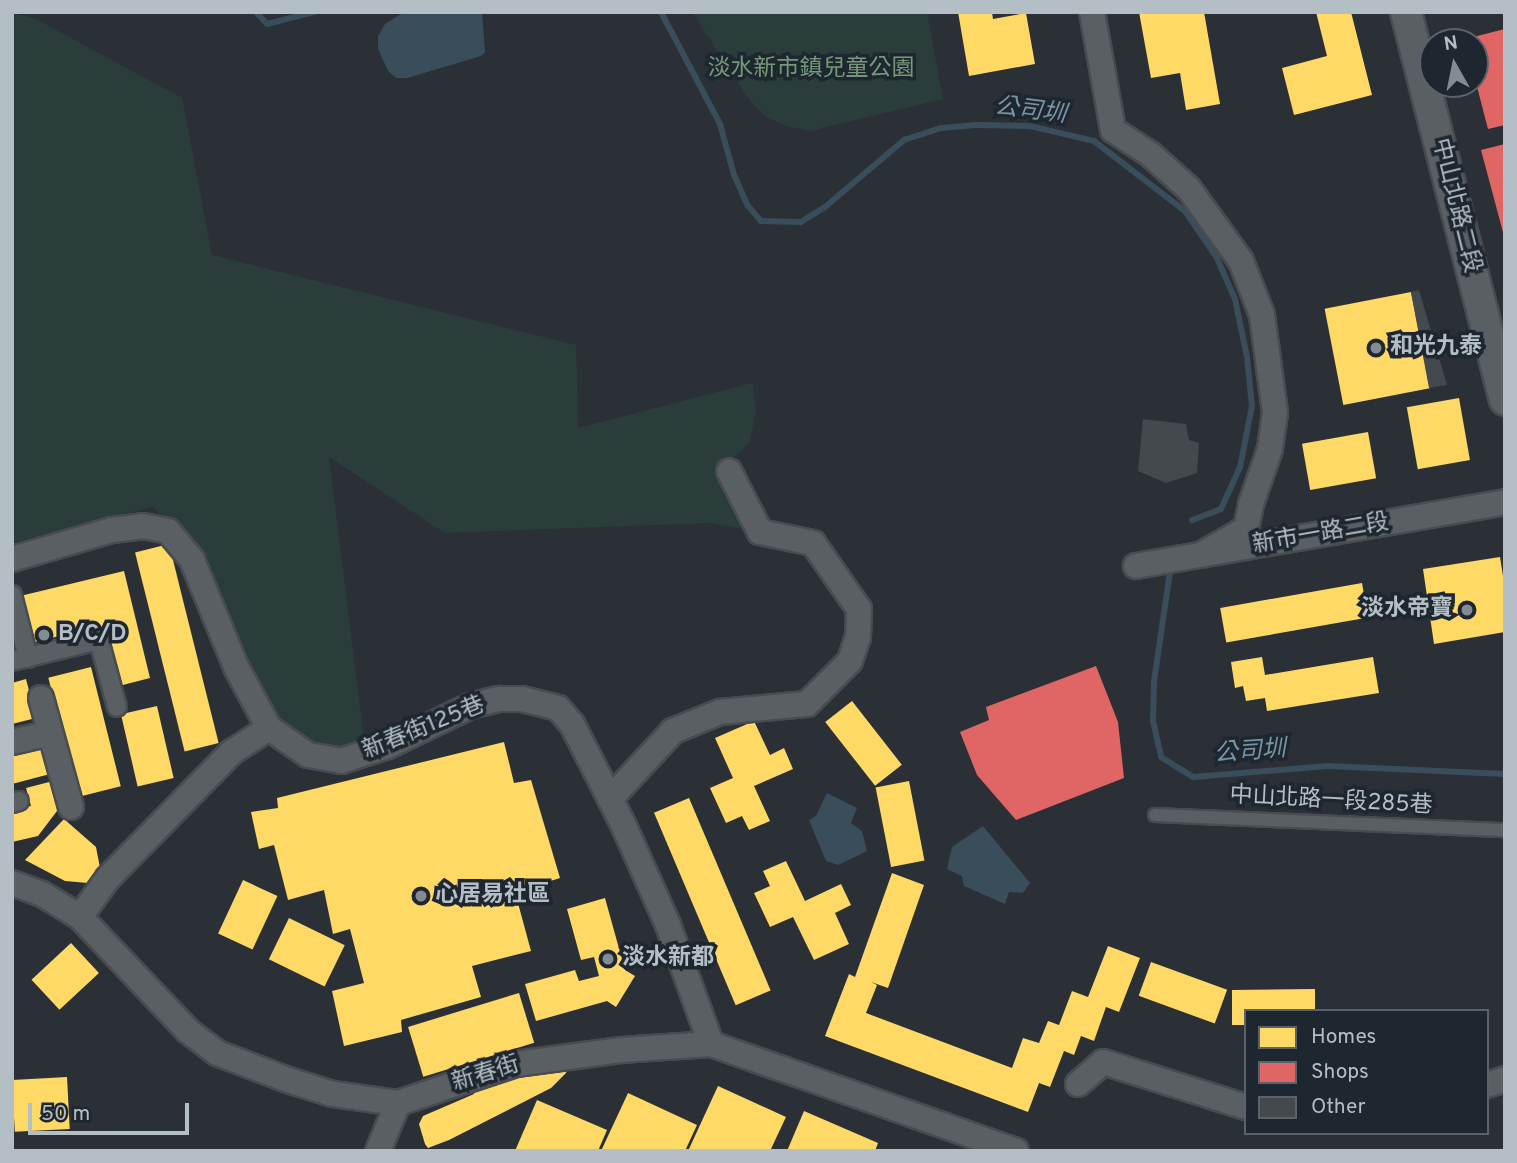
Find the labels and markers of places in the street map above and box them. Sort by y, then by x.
place label: 和光九泰 [1390,334,1482,362]
marker: 和光九泰 [1368,340,1384,356]
place label: 淡水帝寶 [1361,596,1453,624]
marker: 淡水帝寶 [1459,602,1475,618]
place label: B/C/D [58,621,127,649]
marker: B/C/D [36,627,52,643]
place label: 心居易社區 [435,882,550,910]
marker: 心居易社區 [413,888,429,904]
place label: 淡水新都 [622,945,714,973]
marker: 淡水新都 [600,951,616,967]

